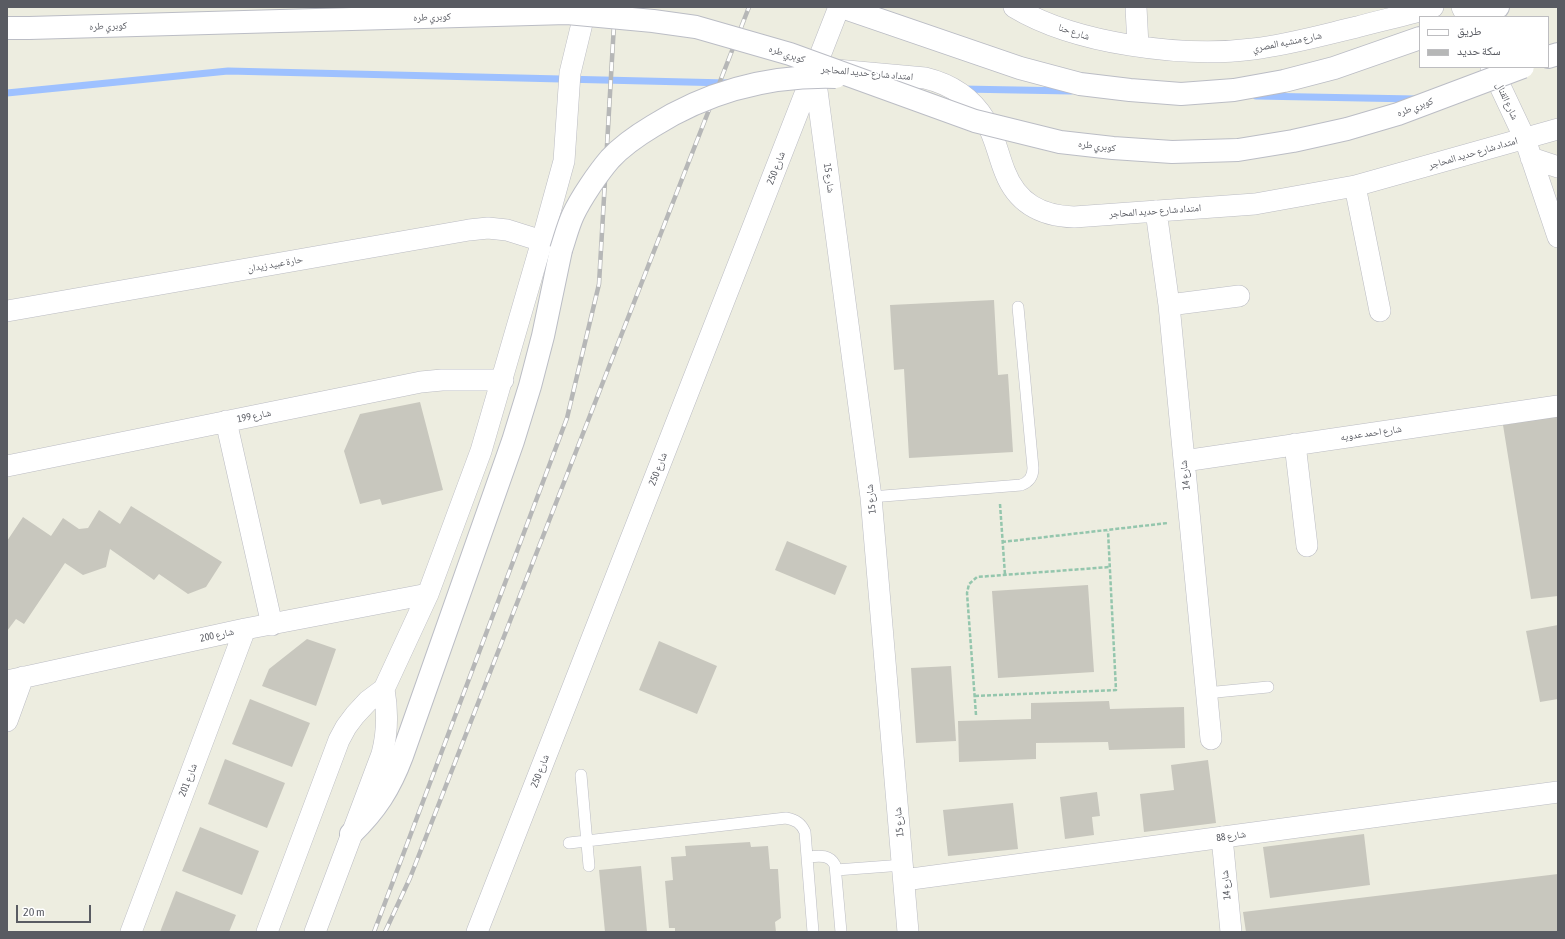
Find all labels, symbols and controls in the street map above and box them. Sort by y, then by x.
street label: كوبري طره [413,10,451,24]
legend [1419,16,1549,68]
street label: كوبري طره [89,19,127,33]
street label: شارع حنا [1057,21,1091,43]
text: طريق [1457,24,1482,38]
street label: شارع منشيه المصري [1251,29,1323,55]
street label: كوبري طره [767,42,807,66]
text: سكة حديد [1457,44,1501,58]
street label: امتداد شارع حديد المحاجر [820,63,914,83]
street label: شارع القنال [1493,80,1521,122]
street label: كوبري طره [1395,95,1435,119]
street label: امتداد شارع حديد المحاجر [1427,134,1519,172]
street label: كوبري طره [1077,138,1117,154]
street label: شارع 250 [764,150,788,186]
street label: شارع 15 [821,162,837,194]
street label: امتداد شارع حديد المحاجر [1108,202,1202,220]
street label: حارة عبيد زيدان [246,253,304,275]
street label: شارع 199 [236,407,272,425]
street label: شارع احمد عدويه [1340,423,1402,443]
street label: شارع 250 [646,451,670,487]
street label: شارع 14 [1177,460,1193,490]
street label: شارع 15 [863,484,879,514]
street label: شارع 200 [199,626,235,644]
street label: شارع 250 [528,753,552,789]
street label: شارع 201 [176,762,200,798]
street label: شارع 15 [892,807,906,837]
street label: شارع 88 [1215,828,1247,844]
street label: شارع 14 [1219,870,1233,900]
scale bar [18,897,93,923]
text: 20 m [23,905,45,919]

